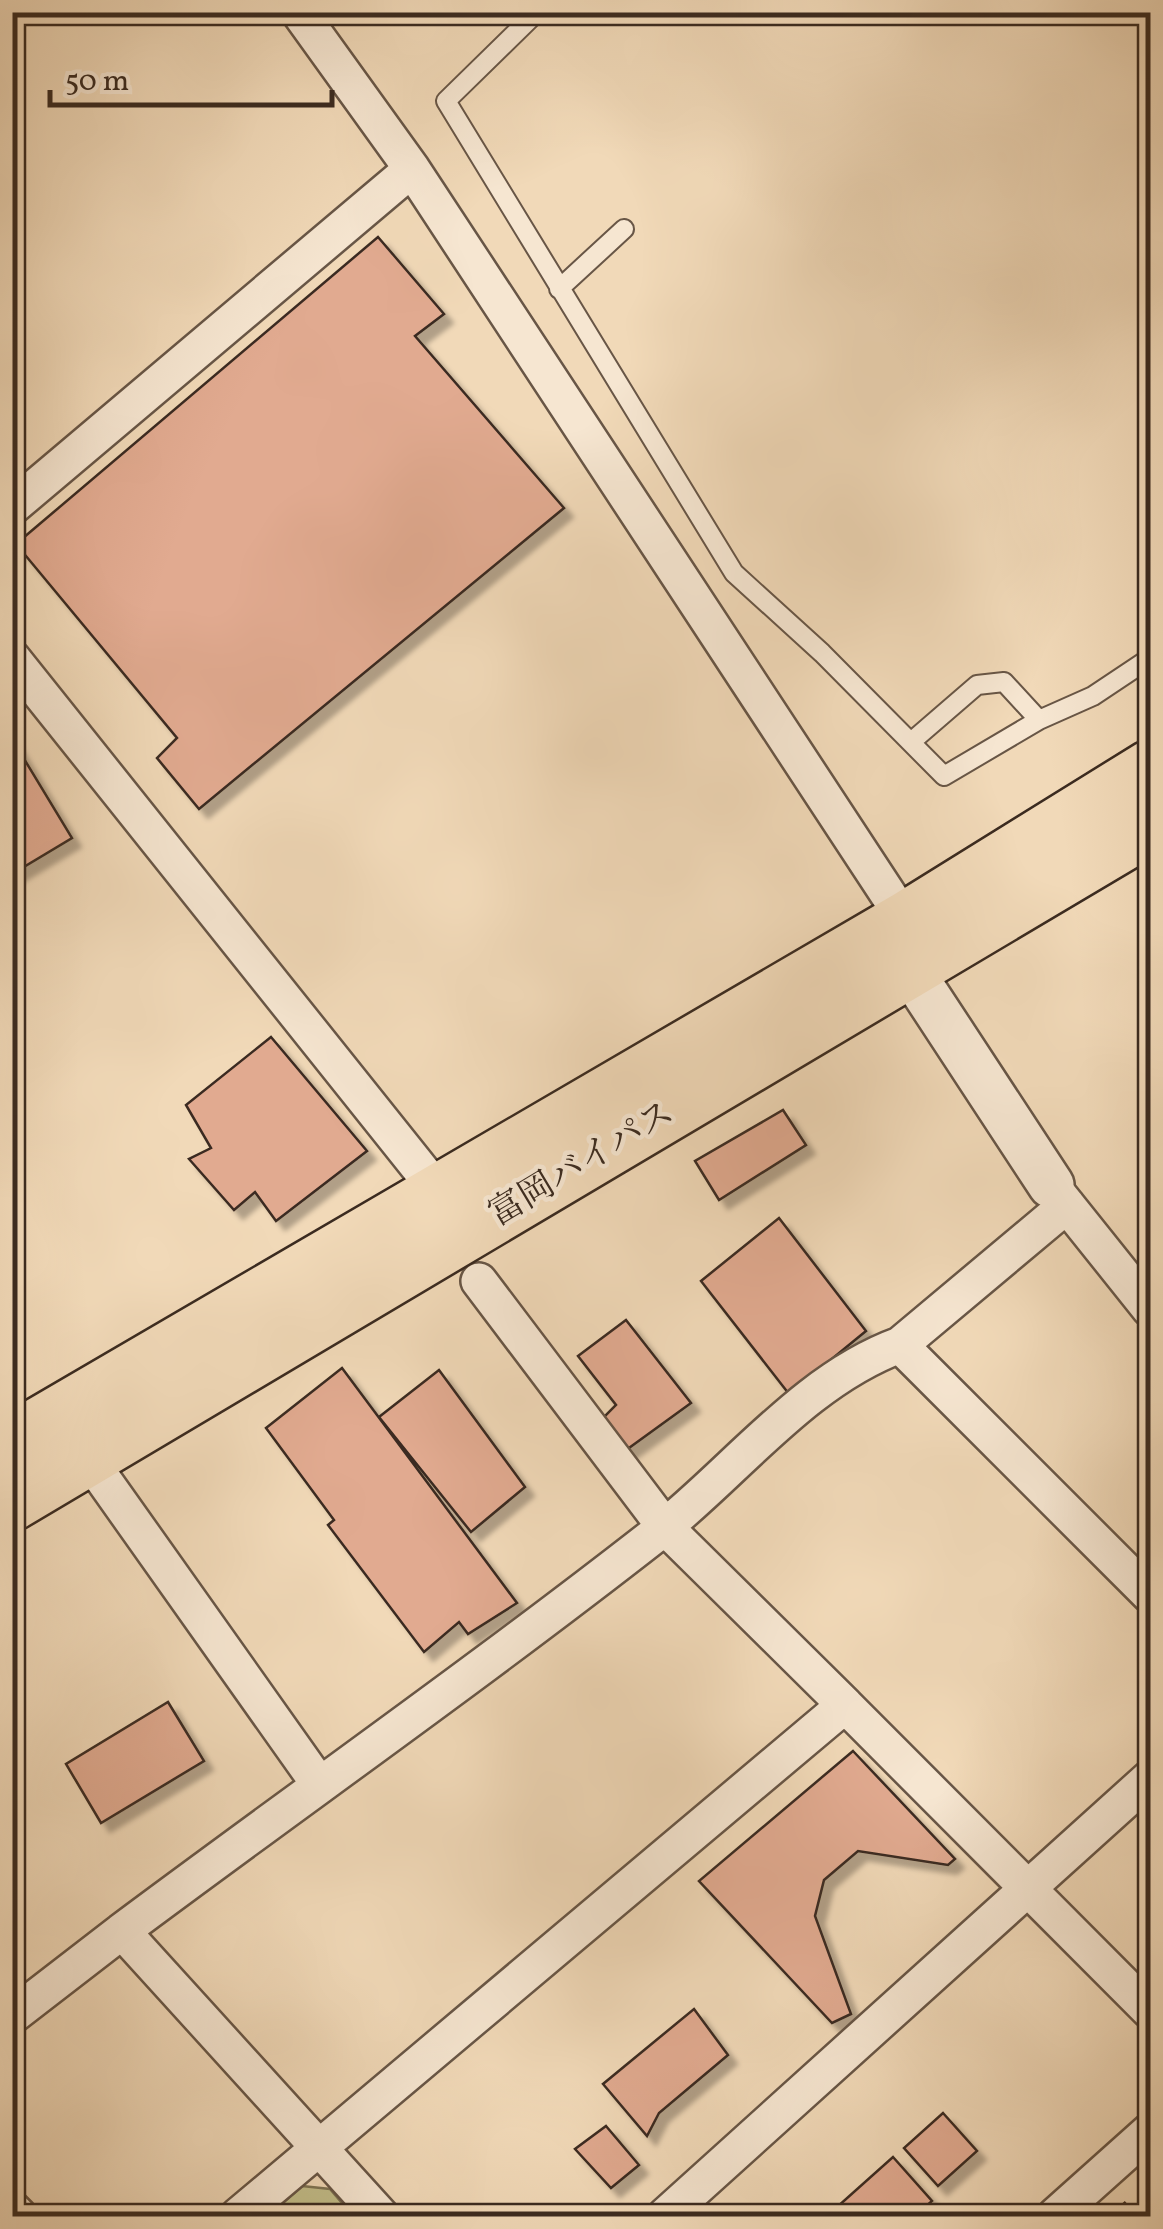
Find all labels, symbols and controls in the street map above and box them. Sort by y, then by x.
scale bar [50,45,332,107]
text: 50 m [65,61,129,103]
street label: 富岡バイパス [480,1091,684,1239]

